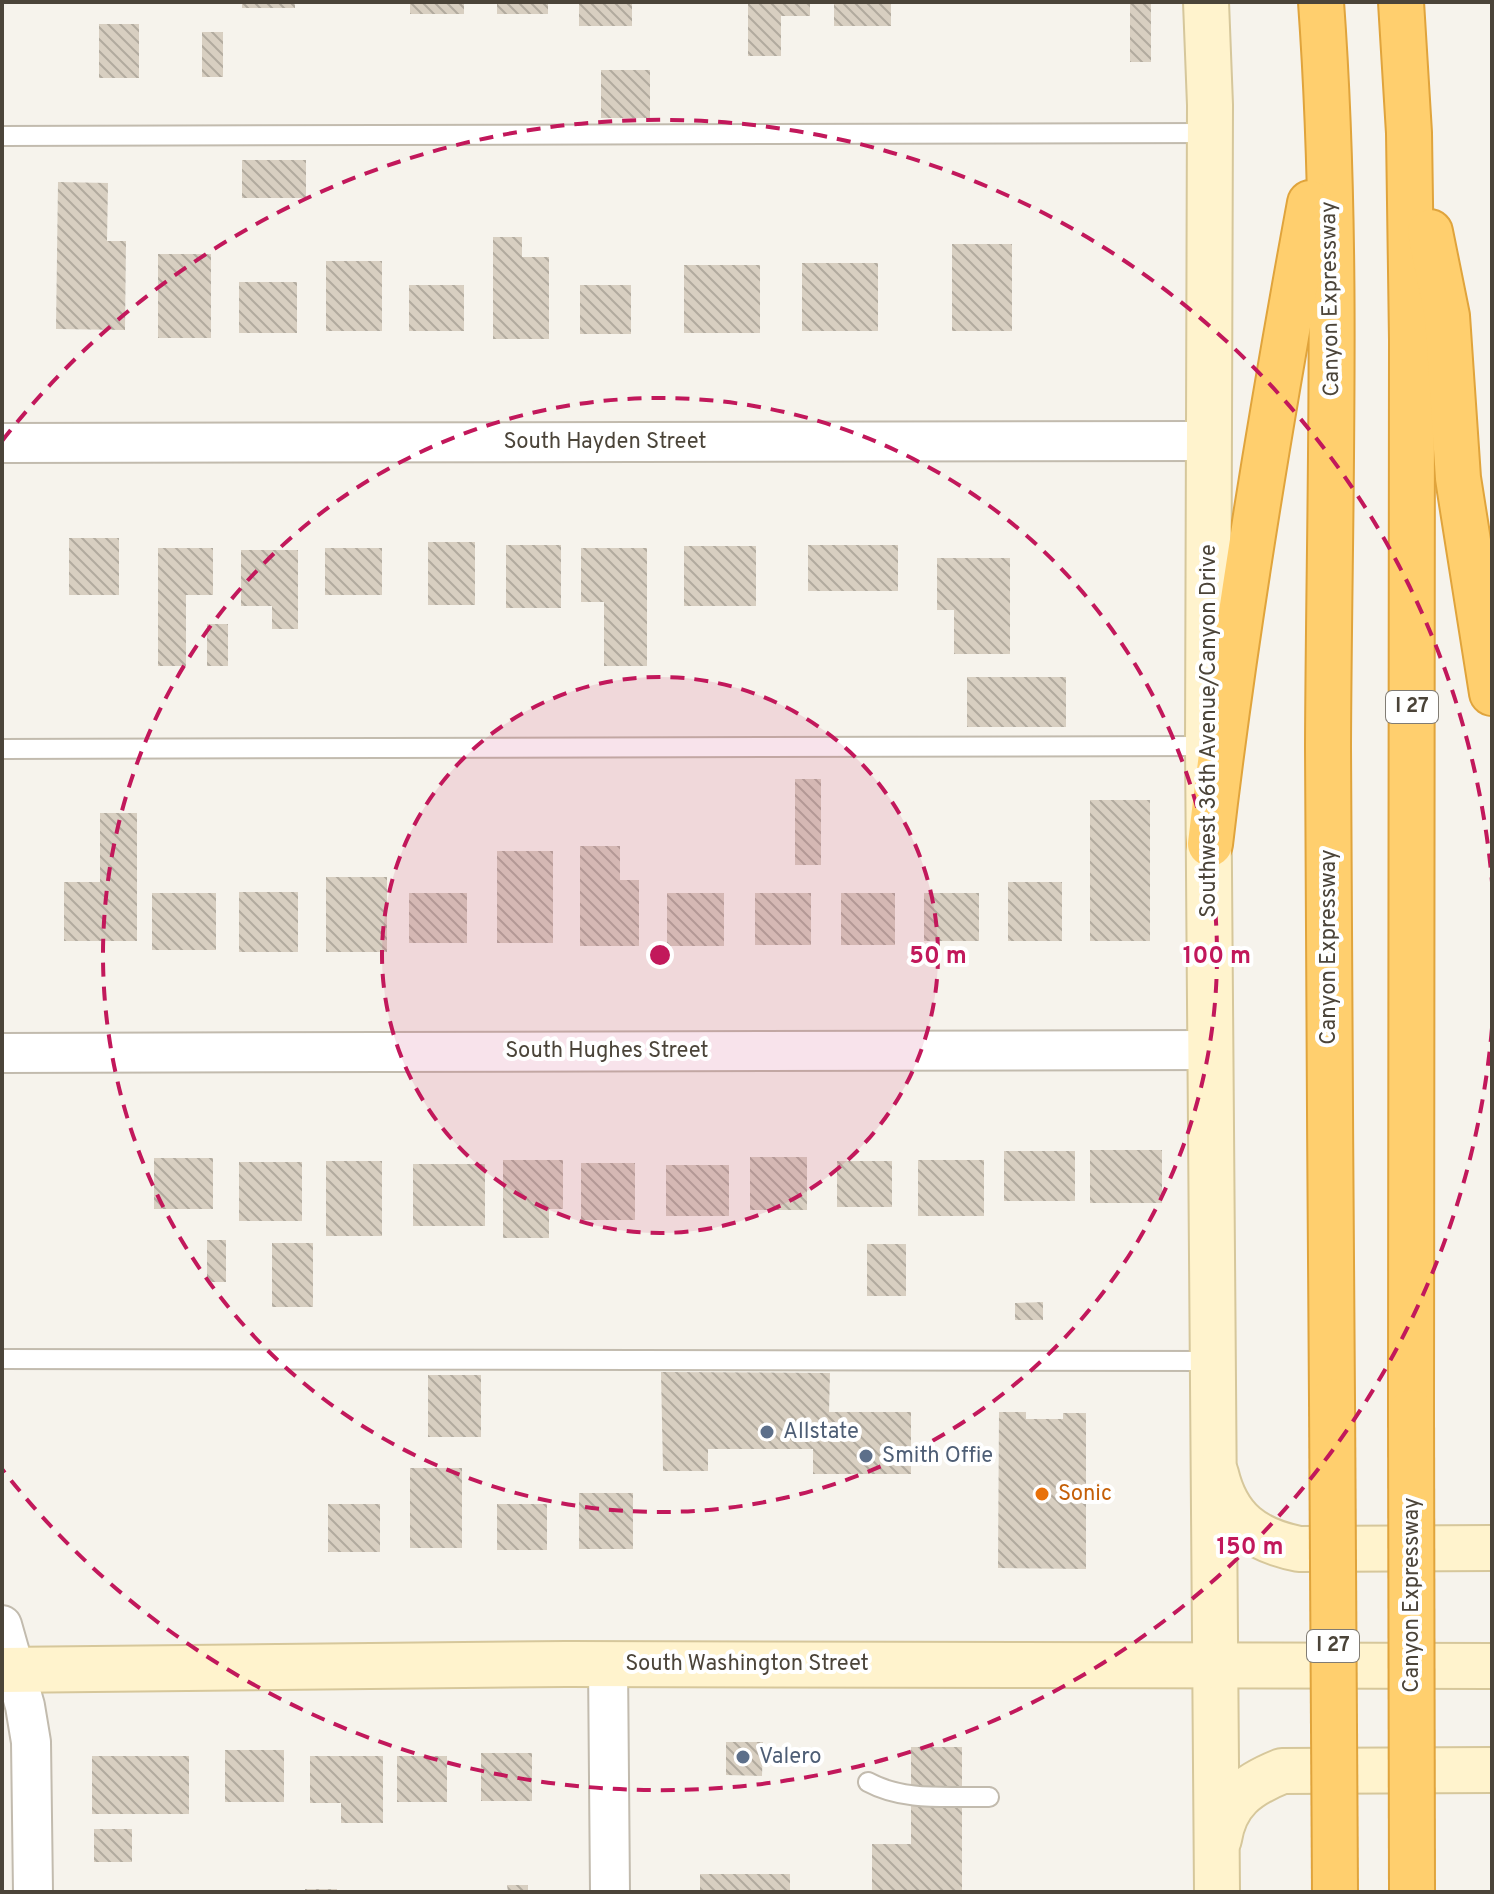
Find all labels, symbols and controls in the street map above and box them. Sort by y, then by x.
street label: Canyon Expressway [1316,201,1346,397]
street label: South Hayden Street [503,429,707,456]
street label: Southwest 36th Avenue/Canyon Drive [1196,544,1223,918]
road number: I 27 [1386,691,1438,723]
street label: Canyon Expressway [1316,849,1343,1045]
centre of rings [646,941,674,969]
text: 50 m [909,942,967,972]
text: 100 m [1183,942,1251,972]
street label: South Hughes Street [505,1038,709,1065]
place label: Allstate [783,1419,859,1446]
marker: Allstate [758,1423,776,1441]
place label: Smith Offie [882,1443,993,1470]
marker: Smith Offie [857,1447,875,1465]
place label: Sonic [1058,1481,1112,1508]
marker: Sonic [1033,1485,1051,1503]
street label: Canyon Expressway [1399,1497,1426,1693]
text: 150 m [1216,1533,1284,1563]
road number: I 27 [1307,1630,1359,1662]
street label: South Washington Street [625,1651,869,1678]
place label: Valero [759,1744,821,1771]
marker: Valero [734,1748,752,1766]

